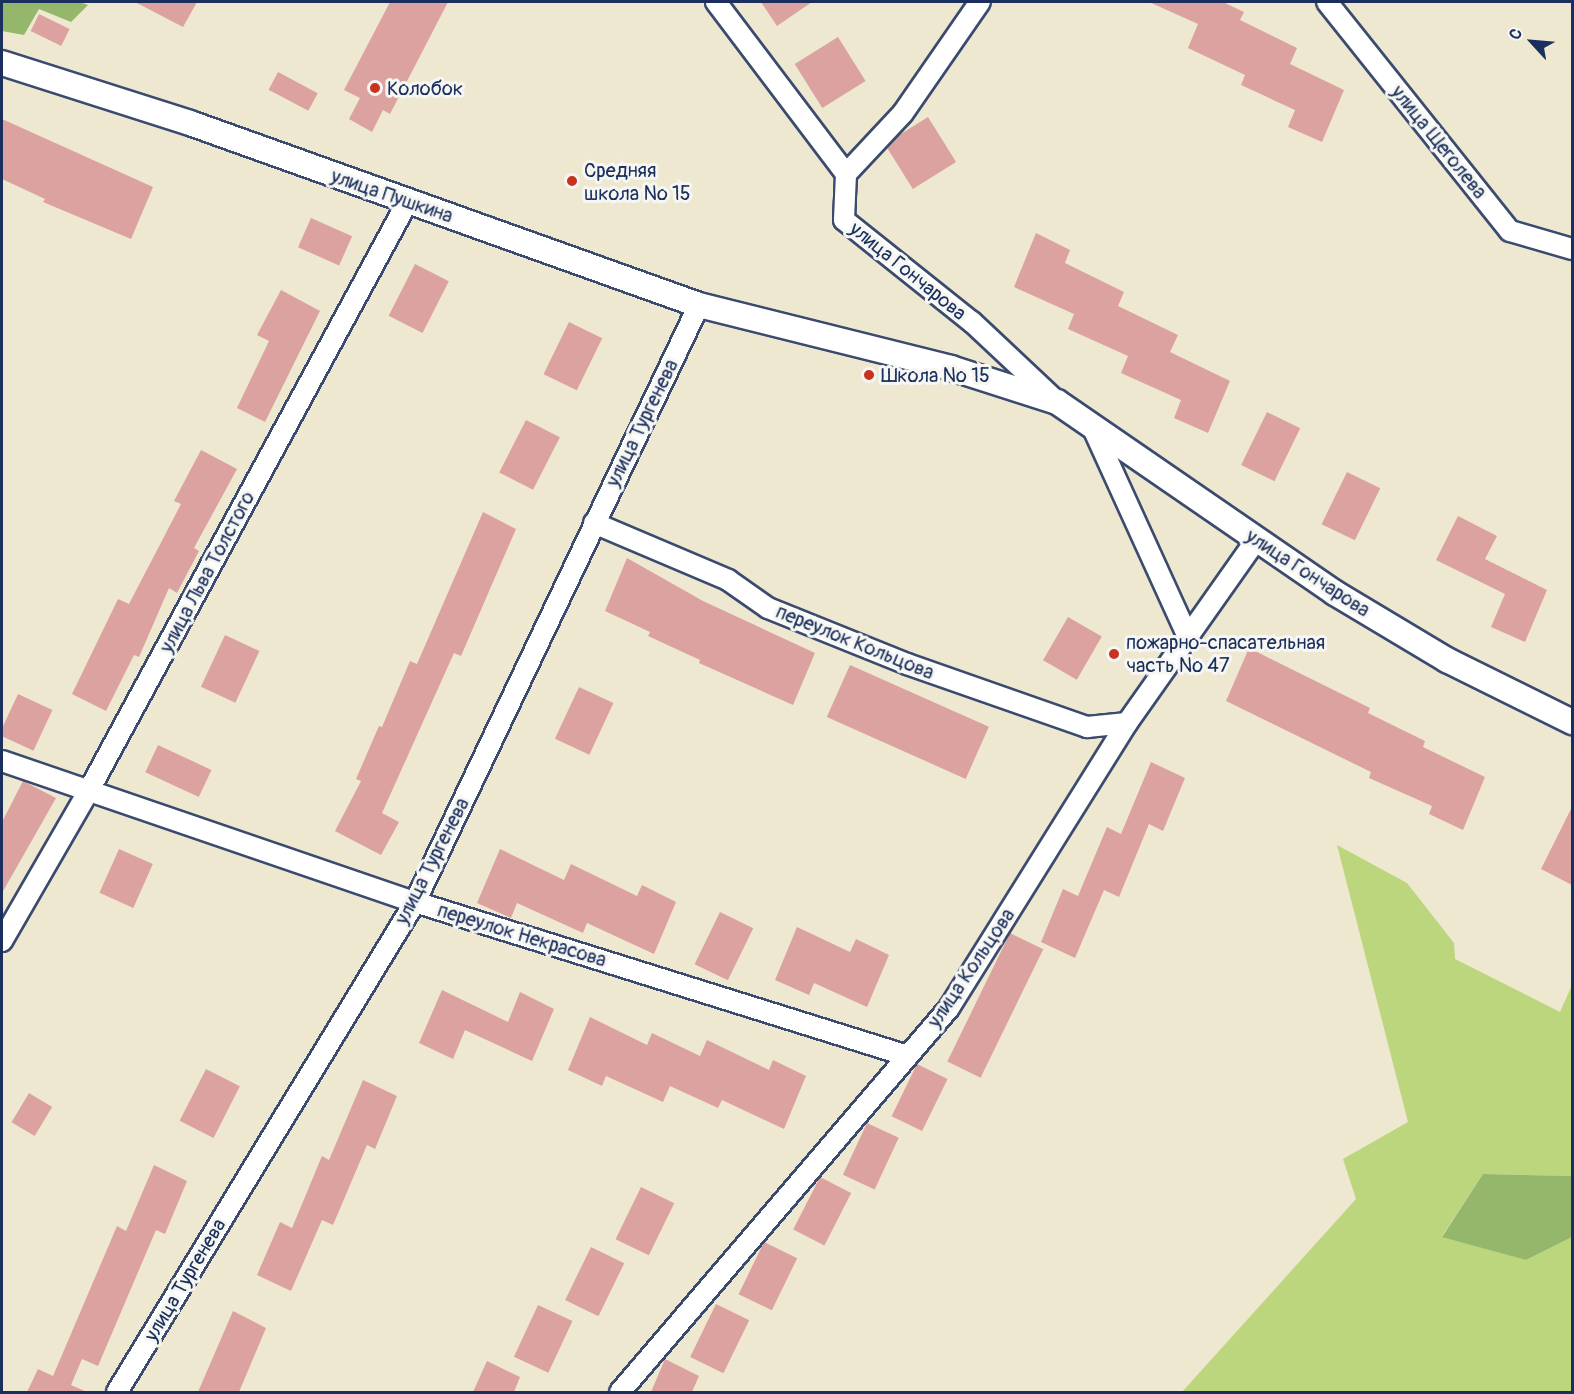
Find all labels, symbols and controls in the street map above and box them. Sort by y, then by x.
north arrow [1502,12,1562,72]
text: С [1505,25,1527,43]
place label: Колобок [387,76,463,100]
street label: улица Щеголева [1386,80,1492,204]
marker: Колобок [368,81,382,95]
place label: Средняя школа № 15 [584,158,691,205]
street label: улица Пушкина [328,164,456,228]
marker: Средняя школа № 15 [565,174,579,188]
street label: улица Гончарова [845,217,971,325]
street label: улица Тургенева [601,355,683,491]
place label: Школа № 15 [881,363,990,387]
marker: Школа № 15 [862,368,876,382]
street label: улица Льва Толстого [154,487,260,657]
street label: улица Гончарова [1241,524,1375,622]
street label: переулок Кольцова [773,599,937,685]
place label: пожарно-спасательная часть № 47 [1126,630,1325,677]
marker: пожарно-спасательная часть № 47 [1107,647,1121,661]
street label: улица Тургенева [390,794,474,928]
street label: переулок Некрасова [435,898,609,972]
street label: улица Кольцова [922,904,1020,1032]
street label: улица Тургенева [139,1214,231,1346]

